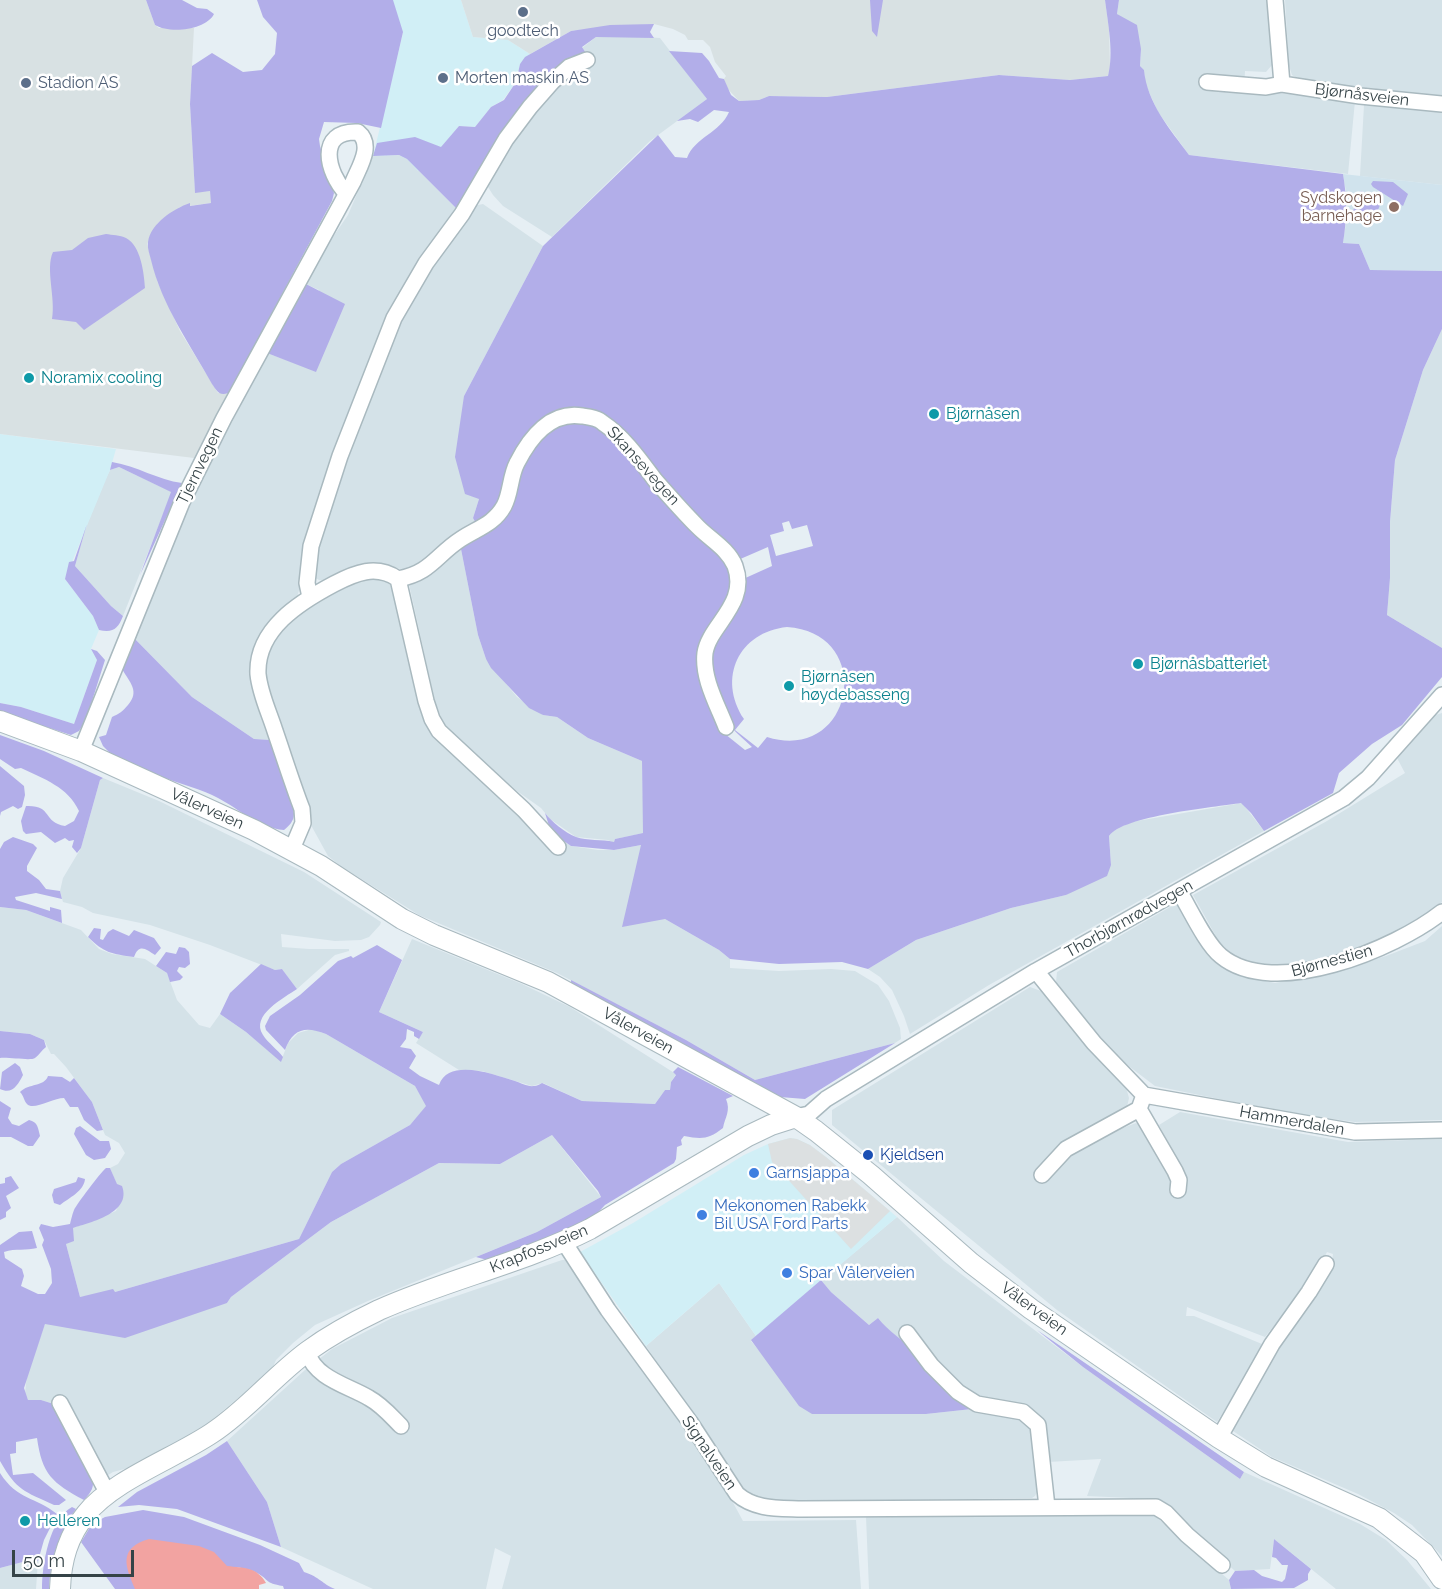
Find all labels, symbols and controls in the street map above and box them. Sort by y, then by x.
marker: goodtech [516,5,530,19]
place label: goodtech [487,21,559,41]
place label: Morten maskin AS [455,68,589,88]
marker: Morten maskin AS [436,71,450,85]
place label: Stadion AS [38,73,118,93]
marker: Stadion AS [19,76,33,90]
street label: Bjørnåsveien [1314,80,1410,110]
place label: Sydskogen barnehage [1300,188,1382,226]
marker: Sydskogen barnehage [1387,200,1401,214]
place label: Noramix cooling [41,368,162,388]
marker: Noramix cooling [22,371,36,385]
place label: Bjørnåsen [946,404,1020,424]
marker: Bjørnåsen [927,407,941,421]
street label: Skansevegen [603,423,683,509]
street label: Tjernvegen [173,424,227,508]
place label: Bjørnåsbatteriet [1150,654,1267,674]
marker: Bjørnåsbatteriet [1131,657,1145,671]
place label: Bjørnåsen høydebasseng [801,667,910,705]
marker: Bjørnåsen høydebasseng [782,679,796,693]
street label: Vålerveien [167,784,247,834]
street label: Thorbjørnrødvegen [1062,876,1196,962]
street label: Bjørnestien [1289,941,1375,981]
street label: Vålerveien [599,1004,677,1058]
street label: Hammerdalen [1238,1102,1346,1140]
place label: Kjeldsen [880,1145,944,1165]
marker: Kjeldsen [861,1148,875,1162]
place label: Garnsjappa [766,1163,850,1183]
marker: Garnsjappa [747,1166,761,1180]
place label: Mekonomen Rabekk Bil USA Ford Parts [714,1196,866,1234]
marker: Mekonomen Rabekk Bil USA Ford Parts [695,1208,709,1222]
street label: Krapfossveien [487,1221,591,1277]
place label: Spar Vålerveien [799,1263,915,1283]
marker: Spar Vålerveien [780,1266,794,1280]
street label: Vålerveien [997,1278,1071,1340]
street label: Signalveien [677,1412,741,1494]
place label: Helleren [37,1511,100,1531]
marker: Helleren [18,1514,32,1528]
scale bar [15,1538,136,1576]
text: 50 m [23,1550,65,1571]

